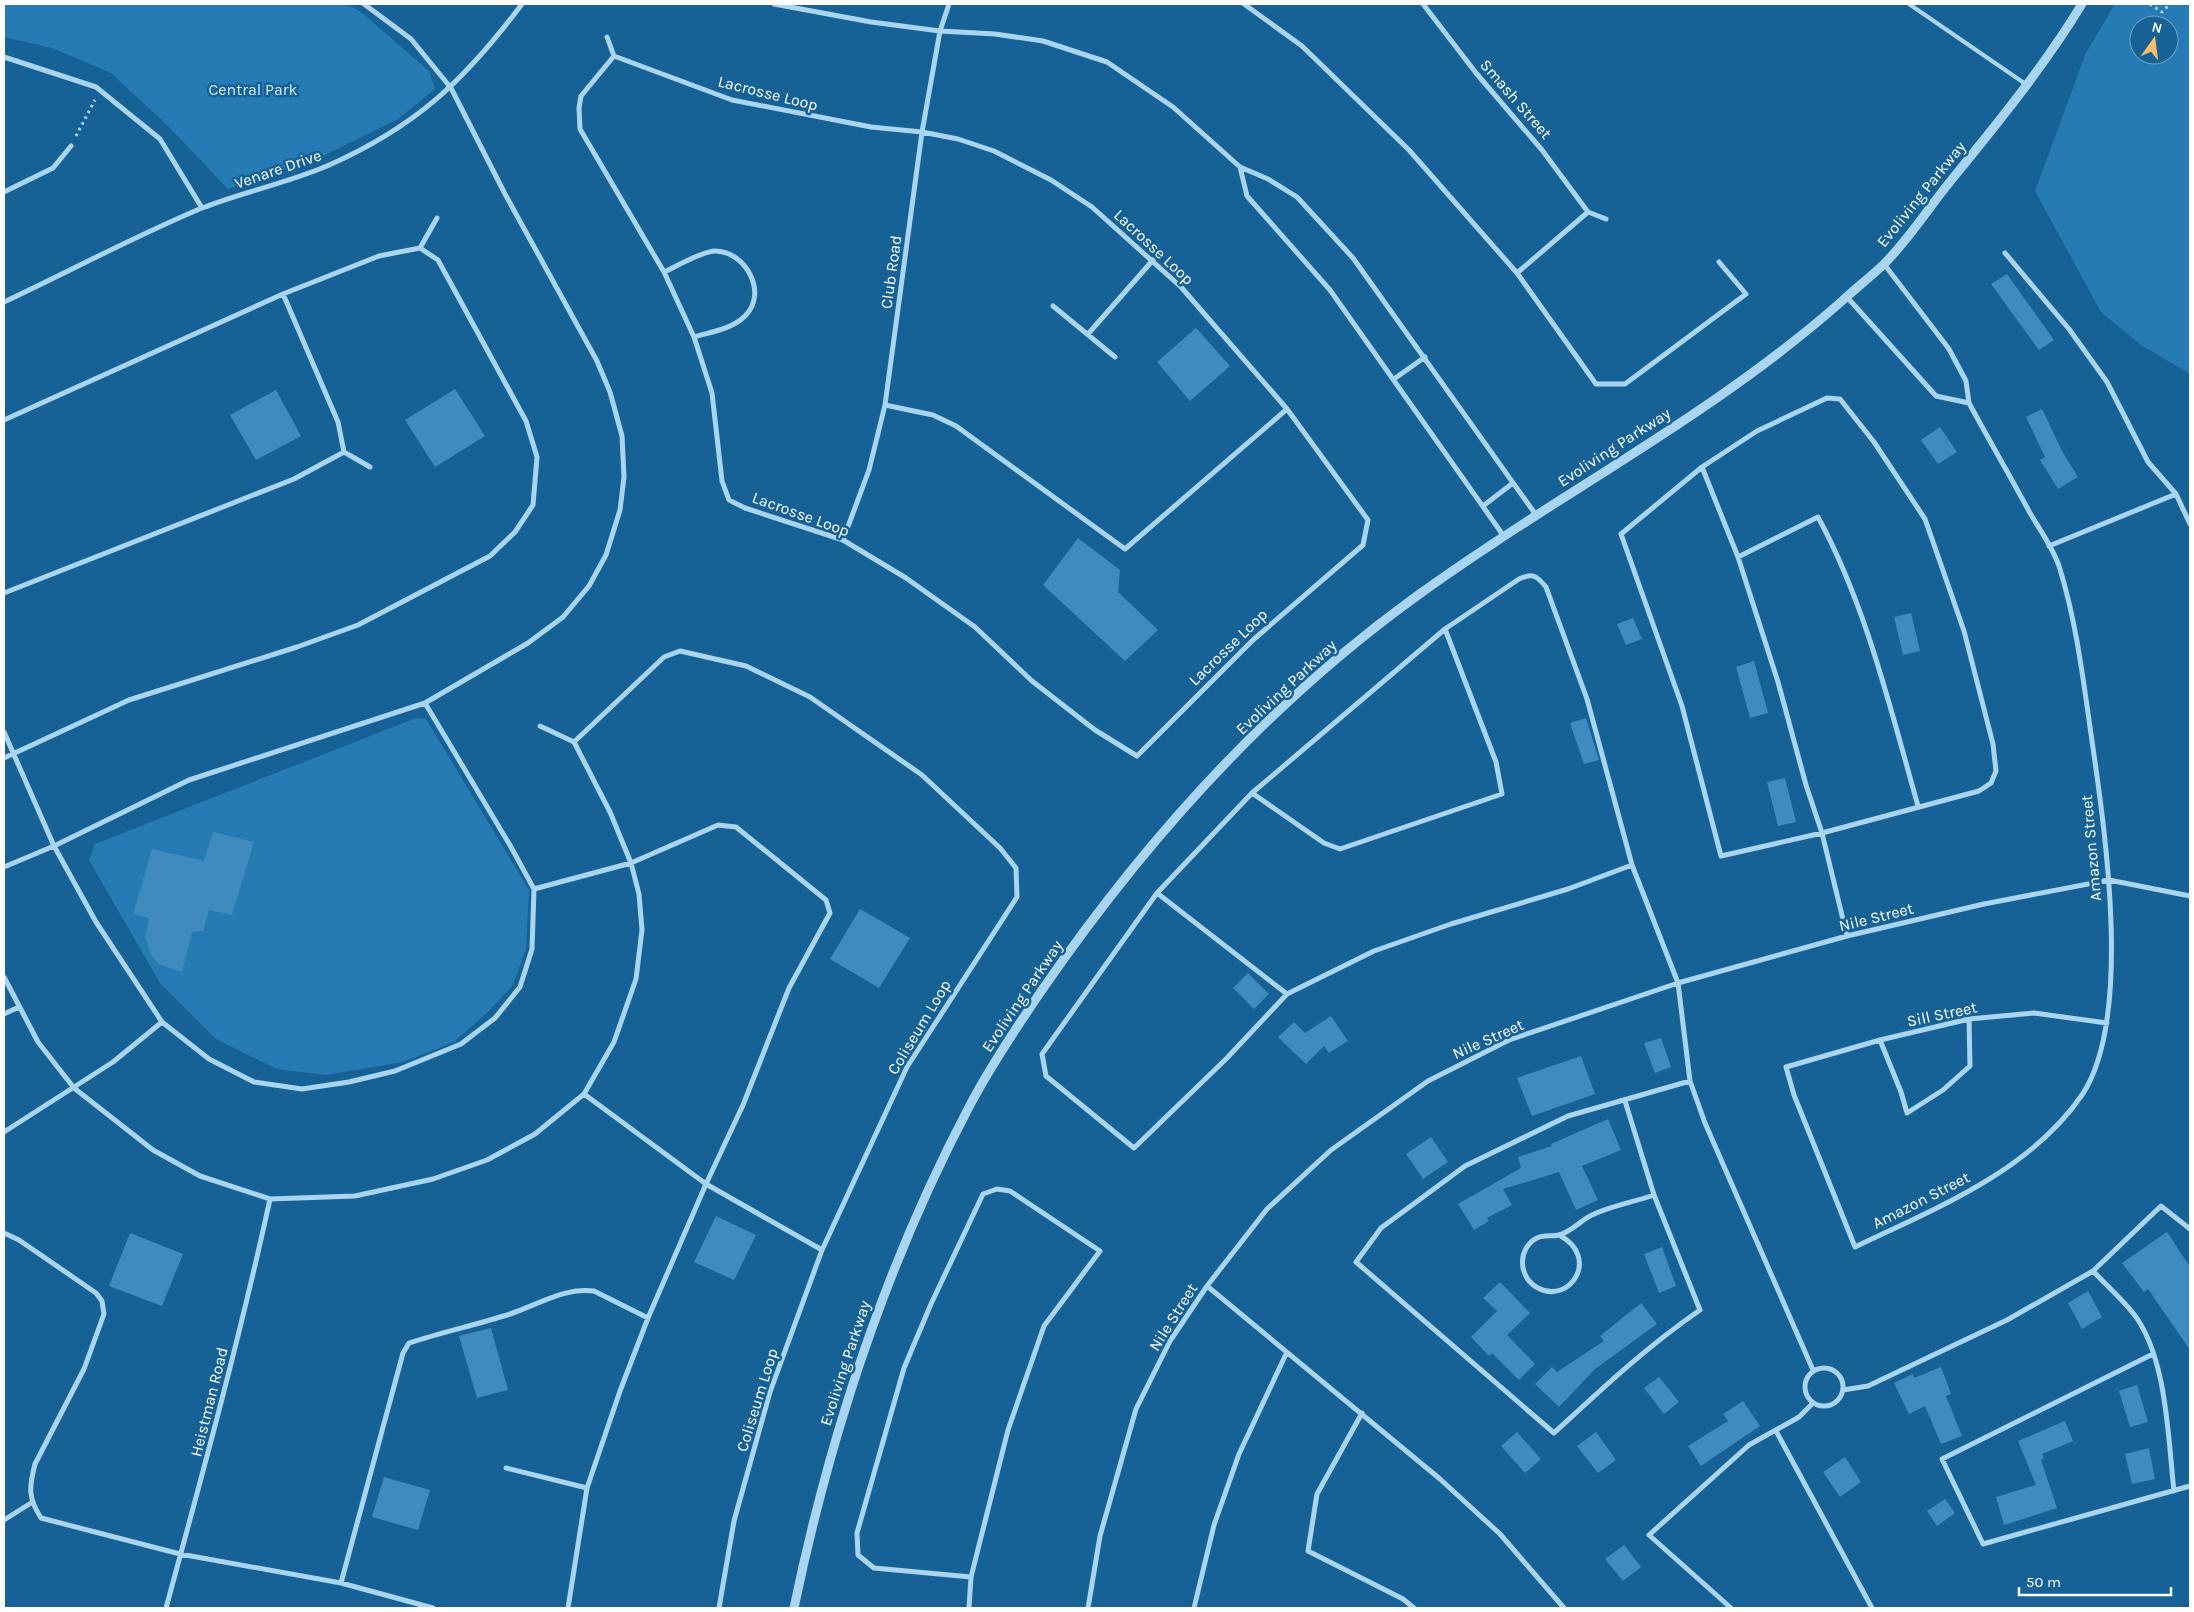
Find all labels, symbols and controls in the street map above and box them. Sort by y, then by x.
north arrow [2129,15,2179,65]
text: N [2150,18,2164,37]
street label: Smash Street [1476,55,1556,143]
street label: Lacrosse Loop [716,71,820,115]
park label: Central Park [208,80,298,99]
street label: Evoliving Parkway [1873,137,1970,251]
street label: Venare Drive [232,145,324,193]
street label: Lacrosse Loop [1110,205,1198,289]
street label: Club Road [876,234,906,310]
street label: Evoliving Parkway [1554,403,1674,491]
street label: Lacrosse Loop [750,488,852,540]
street label: Lacrosse Loop [1185,605,1271,689]
street label: Evoliving Parkway [1232,635,1341,738]
street label: Amazon Street [2077,794,2105,902]
street label: Nile Street [1837,899,1915,935]
street label: Evoliving Parkway [978,936,1067,1055]
street label: Coliseum Loop [883,976,955,1078]
street label: Sill Street [1905,997,1979,1031]
street label: Nile Street [1449,1015,1527,1063]
street label: Amazon Street [1869,1167,1973,1233]
street label: Nile Street [1145,1280,1201,1354]
street label: Evoliving Parkway [816,1297,874,1428]
street label: Heistman Road [186,1345,232,1459]
street label: Coliseum Loop [732,1346,782,1454]
scale bar [2019,1564,2172,1596]
text: 50 m [2026,1573,2061,1591]

